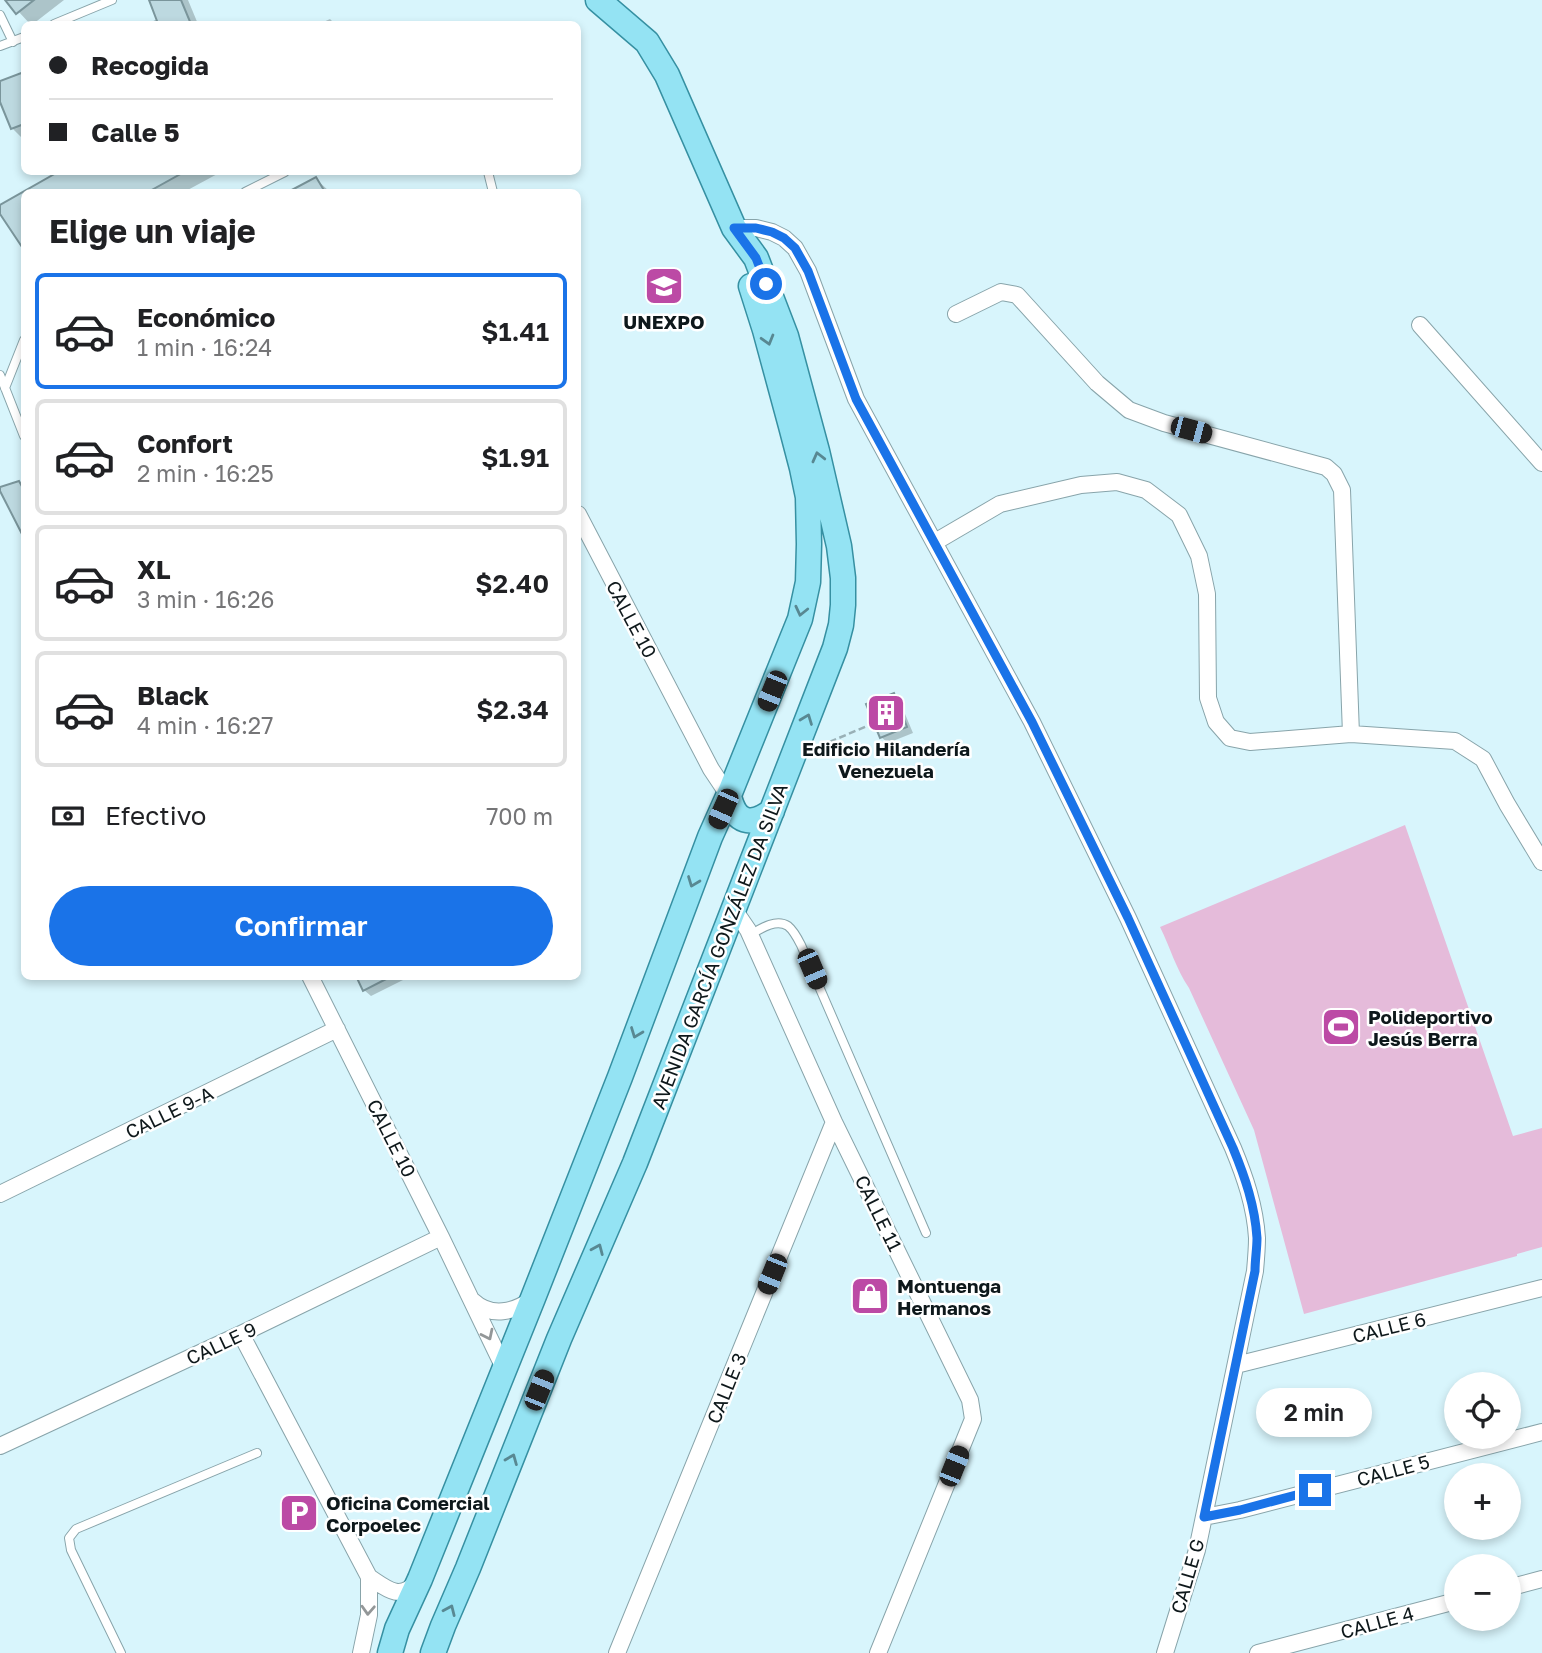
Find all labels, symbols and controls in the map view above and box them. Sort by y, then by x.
text: Recogida [91,50,209,81]
text: Calle 5 [91,117,180,148]
text: Elige un viaje [49,212,256,250]
school or university icon: UNEXPO [643,265,685,307]
route start [750,268,782,300]
icon: car [53,300,116,363]
text: Económico [137,302,275,333]
place label: UNEXPO [623,310,705,333]
text: $1.41 [481,316,549,347]
text: 1 min · 16:24 [137,333,272,361]
one-way arrow [759,334,774,346]
car [1168,414,1215,446]
icon: car [53,426,116,489]
text: Confort [137,428,233,459]
text: $1.91 [481,442,549,473]
one-way arrow [812,451,826,463]
text: 2 min · 16:25 [137,459,274,487]
icon: car [53,552,116,615]
text: XL [137,554,171,585]
text: $2.40 [475,568,549,599]
street label: CALLE 10 [602,576,662,662]
text: 3 min · 16:26 [137,585,275,613]
one-way arrow [795,605,809,617]
car [755,668,790,714]
icon: car [53,678,116,741]
text: Black [137,680,209,711]
building icon: Edificio Hilandería Venezuela [865,692,907,734]
text: $2.34 [476,694,549,725]
text: 4 min · 16:27 [137,711,273,739]
one-way arrow [799,714,813,726]
place label: Edificio Hilandería Venezuela [802,737,970,782]
street label: AVENIDA GARCÍA GONZÁLEZ DA SILVA [646,780,792,1112]
car [705,786,742,832]
icon: cash [49,797,87,835]
text: Efectivo [105,800,206,831]
text: 700 m [486,802,553,830]
one-way arrow [688,875,702,887]
button: Confirmar [49,886,553,966]
car [795,946,830,992]
place label: Polideportivo Jesús Berra [1368,1005,1493,1050]
sports icon: Polideportivo Jesús Berra [1320,1006,1362,1048]
one-way arrow [631,1027,645,1039]
street label: CALLE 9-A [121,1081,217,1143]
street label: CALLE 10 [363,1095,421,1181]
street label: CALLE 11 [851,1171,907,1255]
one-way arrow [590,1243,604,1256]
car [755,1251,790,1297]
place label: Montuenga Hermanos [897,1274,1001,1319]
shop icon: Montuenga Hermanos [849,1275,891,1317]
street label: CALLE 6 [1350,1307,1428,1347]
street label: CALLE 9 [182,1317,260,1369]
one-way arrow [480,1328,494,1340]
street label: CALLE 3 [701,1349,751,1427]
car [522,1367,557,1413]
map controls [1444,1372,1521,1631]
button: locate [1444,1372,1521,1449]
callout: 2 min [1257,1388,1373,1438]
text: 2 min [1284,1398,1344,1426]
car [937,1443,972,1489]
street label: CALLE 5 [1354,1449,1432,1491]
one-way arrow [503,1454,517,1466]
button: + [1444,1463,1521,1540]
route end [1299,1474,1331,1506]
place label: Oficina Comercial Corpoelec [326,1491,490,1536]
parking icon: Oficina Comercial Corpoelec [278,1492,320,1534]
street label: CALLE G [1165,1536,1209,1616]
button: − [1444,1554,1521,1631]
street label: CALLE 4 [1338,1601,1416,1643]
one-way arrow [361,1605,376,1616]
one-way arrow [442,1605,456,1617]

